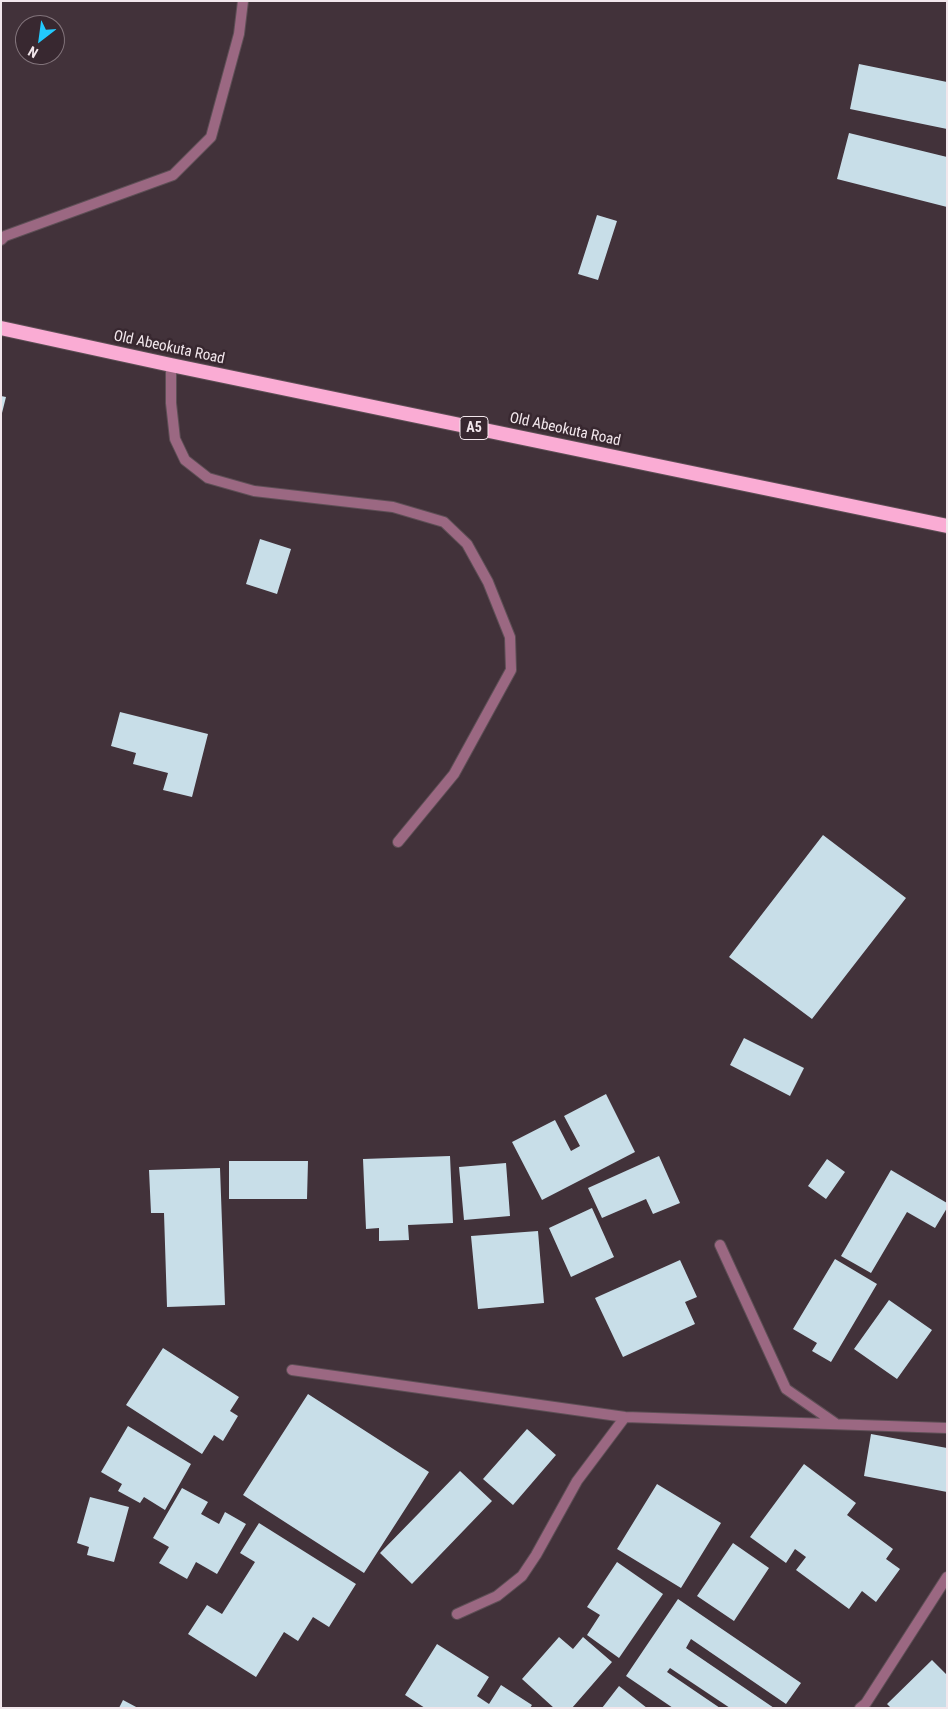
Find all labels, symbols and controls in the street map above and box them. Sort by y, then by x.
north arrow [15,15,65,65]
text: N [25,43,41,61]
street label: Old Abeokuta Road [112,327,226,369]
street label: Old Abeokuta Road [508,409,622,451]
road number: A5 [460,416,488,439]

